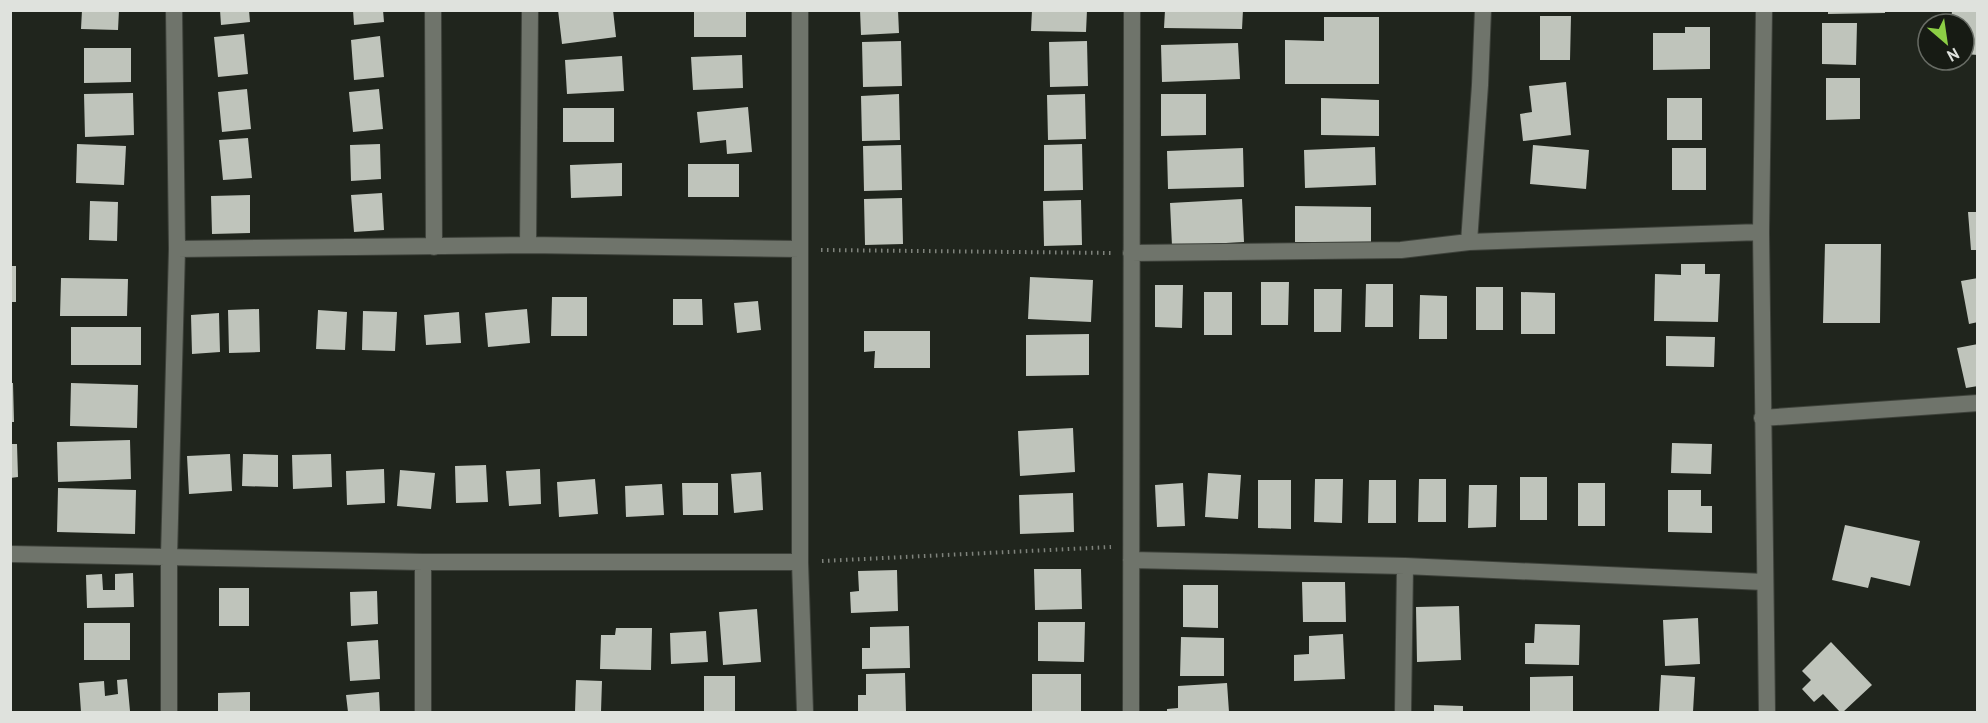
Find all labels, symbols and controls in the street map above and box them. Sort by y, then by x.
north arrow [1916,12,1976,72]
text: N [1944,44,1963,66]

